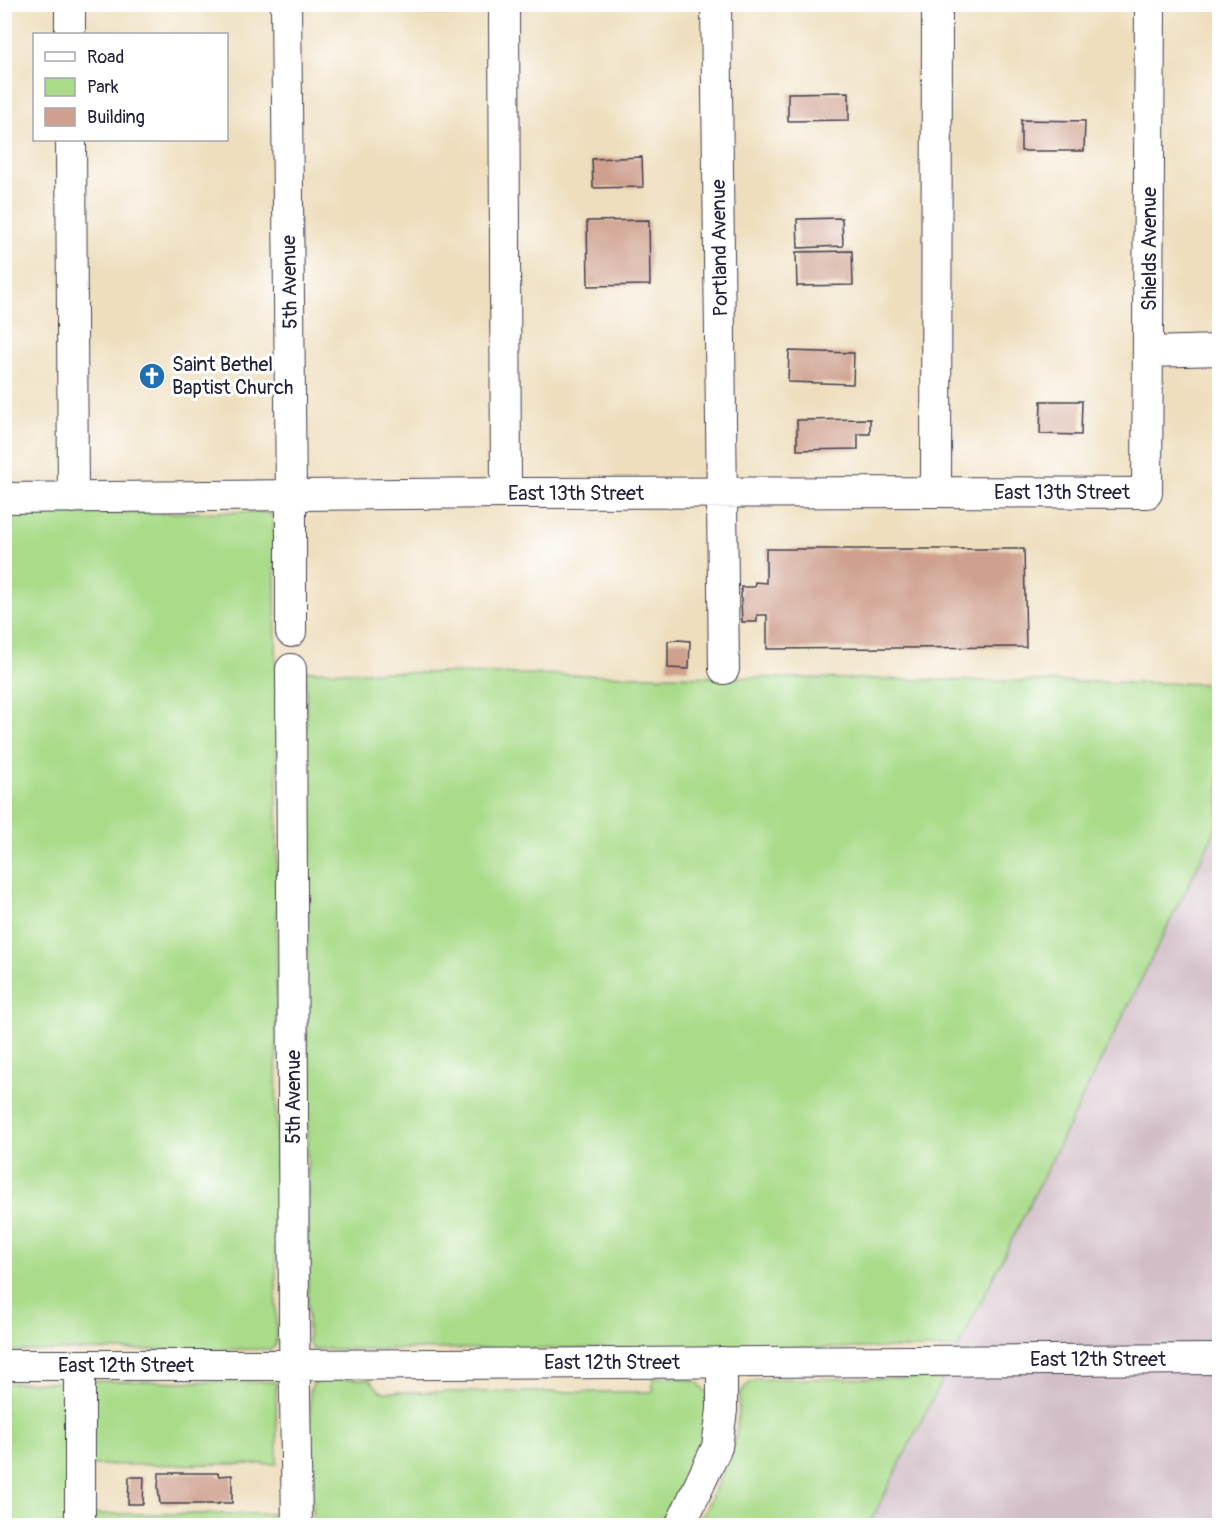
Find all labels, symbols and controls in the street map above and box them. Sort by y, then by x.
legend [33,33,228,141]
text: Road [87,46,124,69]
text: Park [87,76,119,99]
text: Building [87,106,145,129]
street label: Portland Avenue [706,179,733,317]
street label: Shields Avenue [1137,187,1162,311]
street label: 5th Avenue [276,235,303,329]
place label: Saint Bethel Baptist Church [172,352,293,400]
church icon: Saint Bethel Baptist Church [137,361,167,391]
street label: East 13th Street [994,480,1131,505]
street label: East 13th Street [508,481,645,506]
street label: 5th Avenue [281,1050,306,1144]
street label: East 12th Street [1030,1347,1167,1372]
street label: East 12th Street [544,1350,681,1375]
street label: East 12th Street [58,1353,195,1378]

